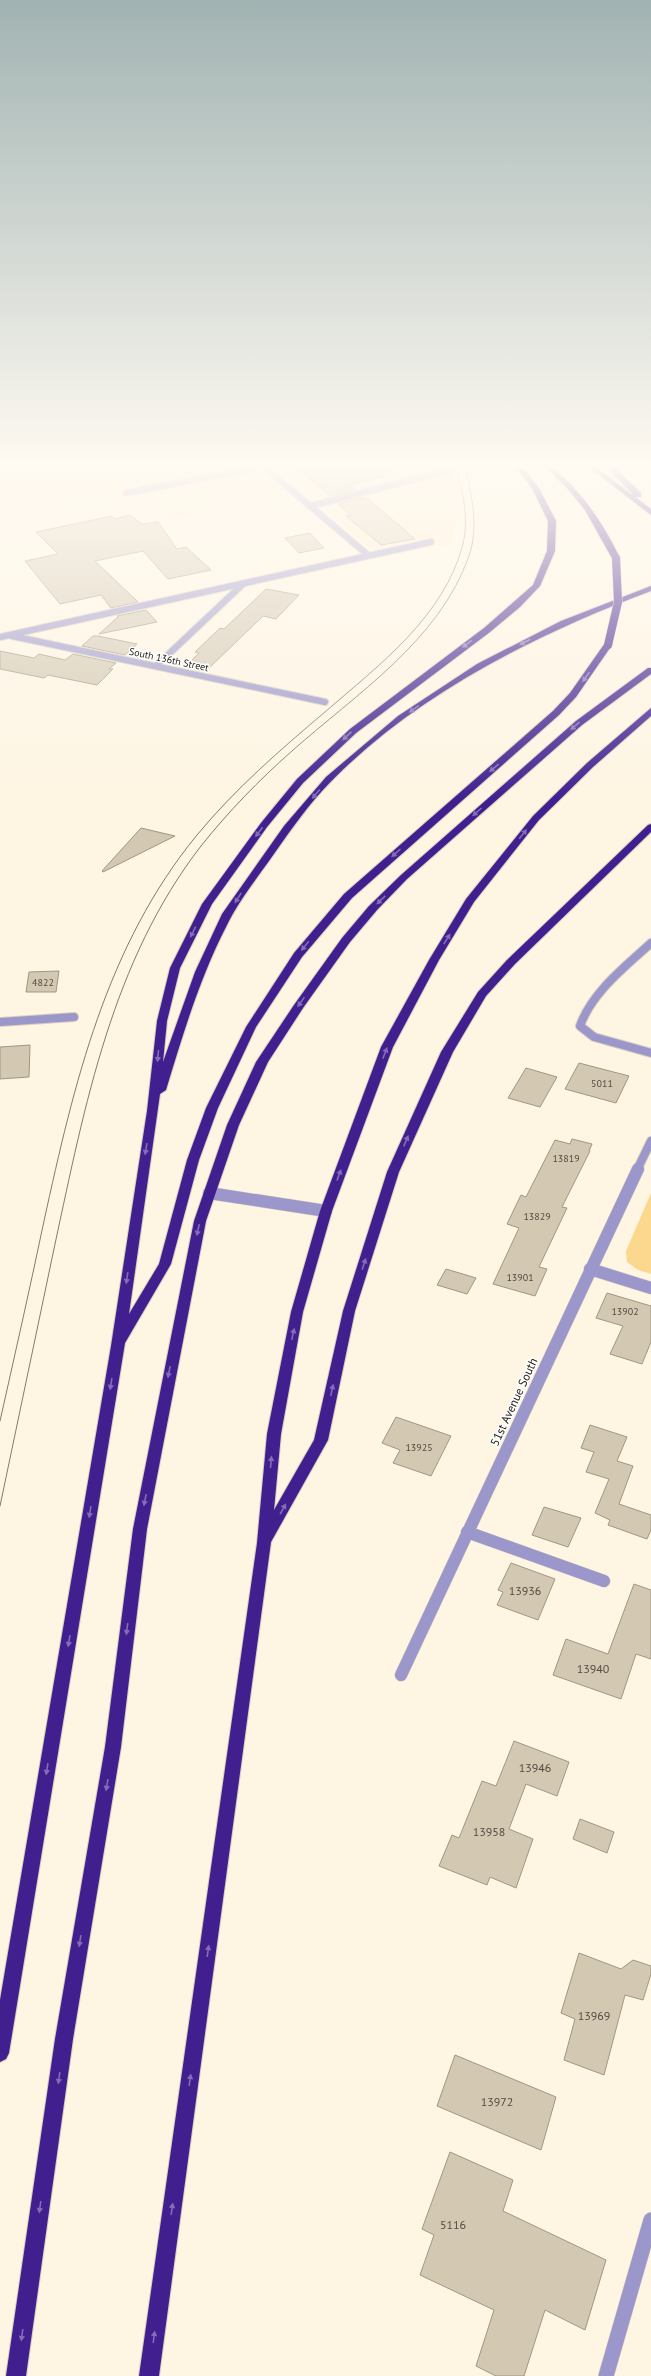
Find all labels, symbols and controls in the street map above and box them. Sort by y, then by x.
one-way arrow [519,638,531,645]
one-way arrow [462,640,472,648]
street label: South 136th Street [128,645,210,674]
one-way arrow [582,672,590,683]
one-way arrow [408,704,419,713]
one-way arrow [569,722,580,731]
one-way arrow [342,732,352,741]
one-way arrow [488,763,499,772]
one-way arrow [312,789,321,799]
one-way arrow [472,807,482,817]
one-way arrow [255,826,263,837]
one-way arrow [519,829,528,840]
one-way arrow [390,849,401,858]
one-way arrow [234,892,241,904]
one-way arrow [376,895,386,905]
one-way arrow [189,926,196,938]
one-way arrow [443,934,451,944]
one-way arrow [301,941,310,952]
house number: 4822 [32,976,54,989]
one-way arrow [297,997,305,1007]
one-way arrow [382,1047,388,1059]
one-way arrow [155,1050,162,1062]
house number: 5011 [591,1077,613,1090]
one-way arrow [403,1135,409,1146]
one-way arrow [143,1143,149,1155]
house number: 13819 [552,1152,580,1165]
one-way arrow [337,1168,343,1180]
house number: 13829 [523,1210,551,1223]
one-way arrow [194,1224,200,1236]
one-way arrow [361,1257,367,1269]
house number: 13901 [506,1271,534,1284]
one-way arrow [124,1272,130,1284]
house number: 13902 [611,1305,639,1318]
one-way arrow [290,1328,296,1340]
street label: 51st Avenue South [487,1355,541,1448]
one-way arrow [166,1366,172,1379]
one-way arrow [108,1378,114,1390]
one-way arrow [329,1383,335,1396]
house number: 13925 [405,1441,433,1454]
one-way arrow [268,1456,275,1468]
one-way arrow [142,1494,148,1506]
one-way arrow [279,1503,286,1514]
one-way arrow [87,1506,93,1518]
house number: 13936 [509,1583,541,1598]
one-way arrow [124,1623,131,1635]
one-way arrow [66,1634,72,1647]
house number: 13940 [577,1661,610,1676]
house number: 13946 [519,1760,551,1775]
one-way arrow [44,1763,50,1775]
one-way arrow [103,1779,109,1792]
house number: 13958 [473,1824,505,1839]
one-way arrow [77,1935,83,1947]
one-way arrow [204,1945,211,1957]
house number: 13969 [578,2008,610,2023]
one-way arrow [56,2072,62,2084]
one-way arrow [187,2074,193,2086]
house number: 13972 [481,2094,513,2109]
one-way arrow [37,2201,43,2213]
one-way arrow [169,2203,175,2215]
house number: 5116 [440,2217,466,2232]
one-way arrow [19,2329,25,2341]
one-way arrow [151,2331,157,2343]

